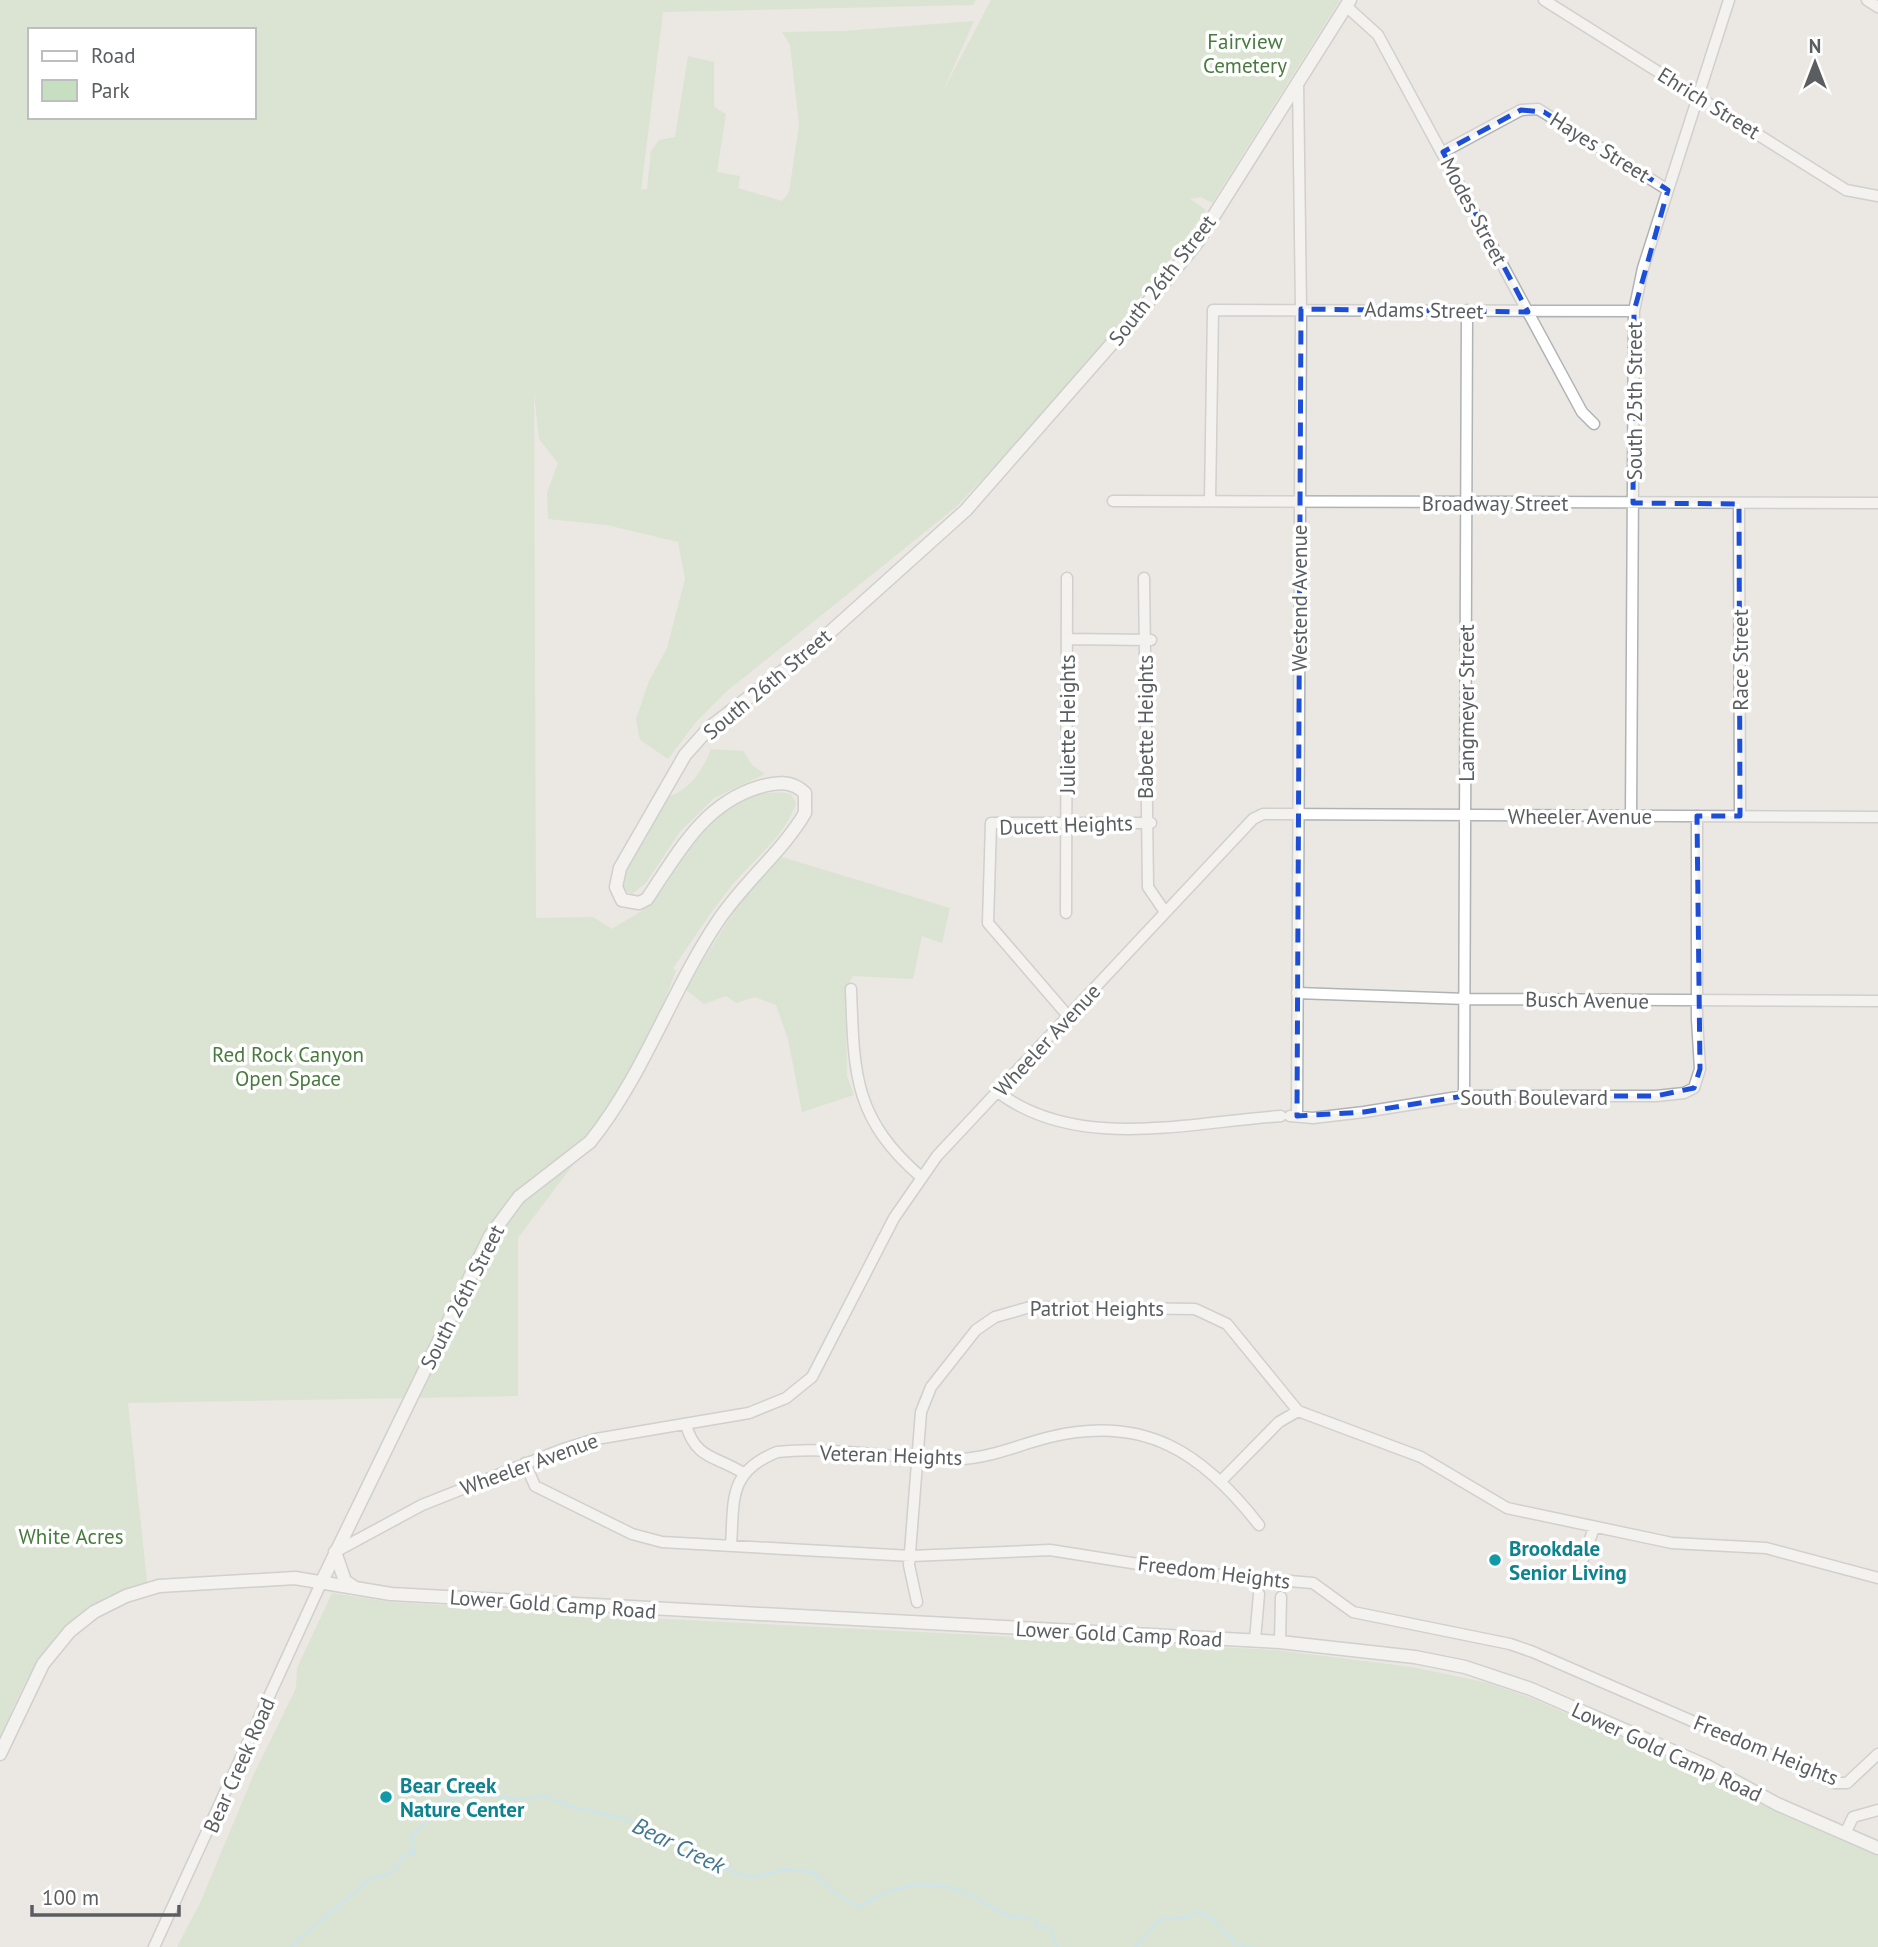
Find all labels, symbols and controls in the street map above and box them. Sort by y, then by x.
legend [28,28,256,119]
park label: Fairview Cemetery [1203,28,1287,79]
north arrow [1780,28,1850,98]
text: N [1809,34,1821,58]
text: Road [91,42,135,69]
street label: Ehrich Street [1653,61,1765,145]
text: Park [91,77,130,104]
street label: Hayes Street [1545,106,1655,188]
street label: Modes Street [1434,153,1514,269]
street label: South 26th Street [1103,209,1221,351]
street label: Adams Street [1364,295,1484,325]
street label: South 25th Street [1621,322,1648,480]
street label: Broadway Street [1422,490,1568,517]
street label: Westend Avenue [1286,525,1313,671]
street label: Race Street [1727,609,1754,711]
street label: South 26th Street [698,623,836,745]
street label: Langmeyer Street [1453,624,1480,782]
street label: Juliette Heights [1054,654,1081,795]
street label: Babette Heights [1132,655,1159,799]
street label: Wheeler Avenue [1508,803,1652,830]
street label: Ducett Heights [999,809,1133,841]
street label: Wheeler Avenue [988,978,1106,1102]
street label: Busch Avenue [1525,985,1649,1015]
park label: Red Rock Canyon Open Space [212,1041,364,1092]
street label: South Boulevard [1460,1084,1608,1111]
street label: South 26th Street [414,1220,510,1374]
street label: Patriot Heights [1030,1295,1164,1322]
street label: Wheeler Avenue [457,1427,601,1501]
street label: Veteran Heights [818,1439,963,1471]
park label: White Acres [18,1523,124,1550]
place label: Brookdale Senior Living [1509,1535,1627,1586]
street label: Freedom Heights [1136,1549,1292,1595]
marker: Brookdale Senior Living [1487,1552,1503,1568]
street label: Lower Gold Camp Road [449,1583,657,1625]
street label: Lower Gold Camp Road [1015,1615,1223,1653]
street label: Bear Creek Road [197,1693,281,1837]
street label: Lower Gold Camp Road [1568,1696,1766,1808]
street label: Freedom Heights [1690,1709,1842,1791]
place label: Bear Creek Nature Center [400,1772,525,1823]
marker: Bear Creek Nature Center [378,1789,394,1805]
water label: Bear Creek [628,1810,731,1881]
scale bar [32,1874,178,1918]
text: 100 m [42,1884,99,1911]

